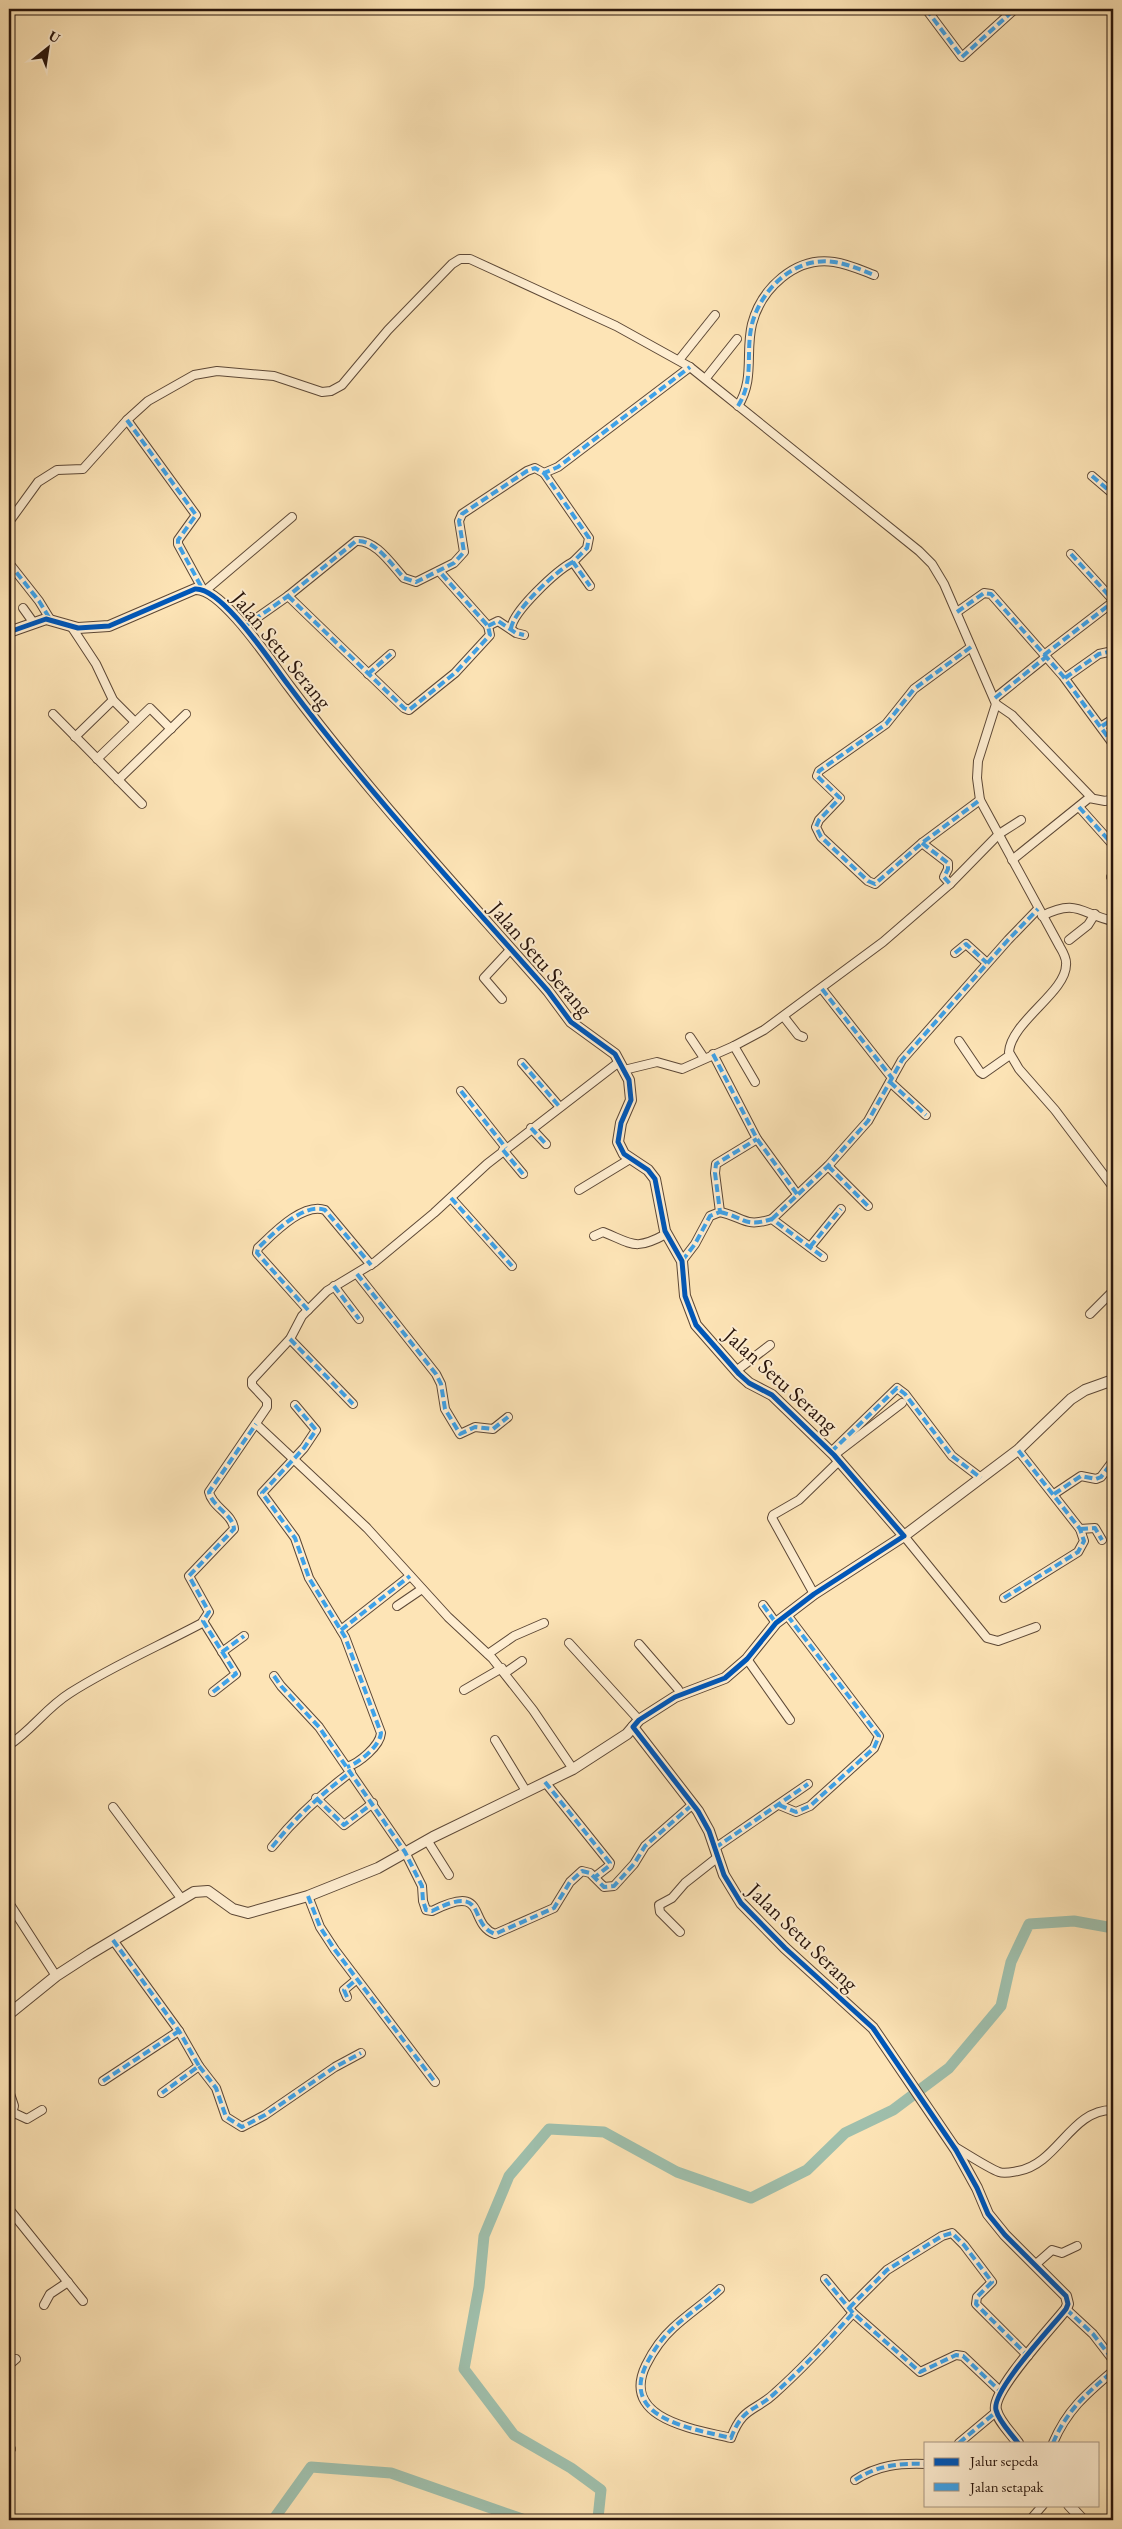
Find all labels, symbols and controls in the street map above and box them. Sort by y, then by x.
north arrow [22,22,72,72]
text: U [45,26,64,47]
street label: Jalan Setu Serang [224,583,339,715]
street label: Jalan Setu Serang [481,894,600,1023]
street label: Jalan Setu Serang [716,1320,845,1439]
street label: Jalan Setu Serang [740,1875,865,1998]
legend [924,2442,1100,2506]
text: Jalur sepeda [968,2451,1038,2470]
text: Jalan setapak [968,2477,1044,2496]

